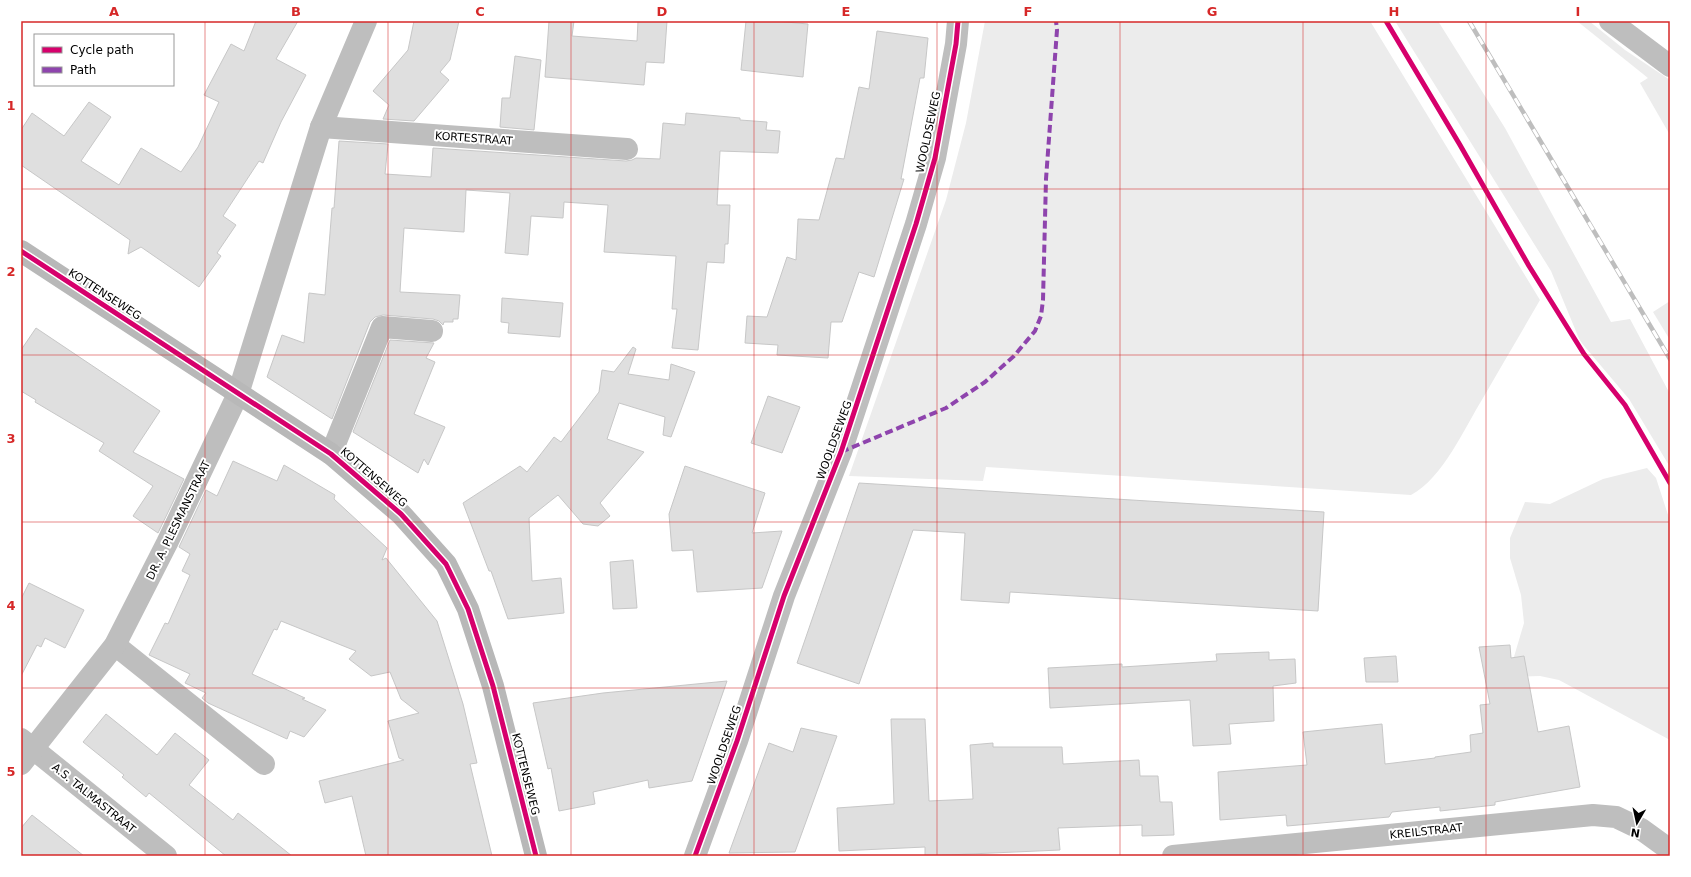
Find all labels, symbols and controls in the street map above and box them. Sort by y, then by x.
text: A [109,4,119,19]
text: B [291,4,301,19]
text: C [475,4,485,19]
text: D [657,4,668,19]
text: E [842,4,850,19]
text: F [1024,4,1032,19]
text: G [1207,4,1217,19]
text: H [1389,4,1399,19]
text: I [1576,4,1580,19]
legend [34,34,174,86]
text: Cycle path [70,43,134,57]
text: Path [70,63,96,77]
street label: WOOLDSEWEG [913,90,943,174]
text: 1 [6,98,16,113]
street label: KORTESTRAAT [435,129,514,148]
text: 2 [6,264,16,279]
street label: KOTTENSEWEG [66,266,143,323]
street label: WOOLDSEWEG [814,399,855,481]
text: 3 [6,431,16,446]
street label: KOTTENSEWEG [338,445,410,510]
street label: DR. A. PLESMANSTRAAT [144,458,213,582]
text: 4 [6,598,16,613]
street label: WOOLDSEWEG [705,704,744,787]
street label: KOTTENSEWEG [509,732,542,816]
street label: A.S. TALMASTRAAT [49,761,138,836]
text: 5 [6,764,16,779]
north arrow [1617,803,1657,843]
street label: KREILSTRAAT [1389,821,1463,842]
text: N [1630,825,1641,840]

